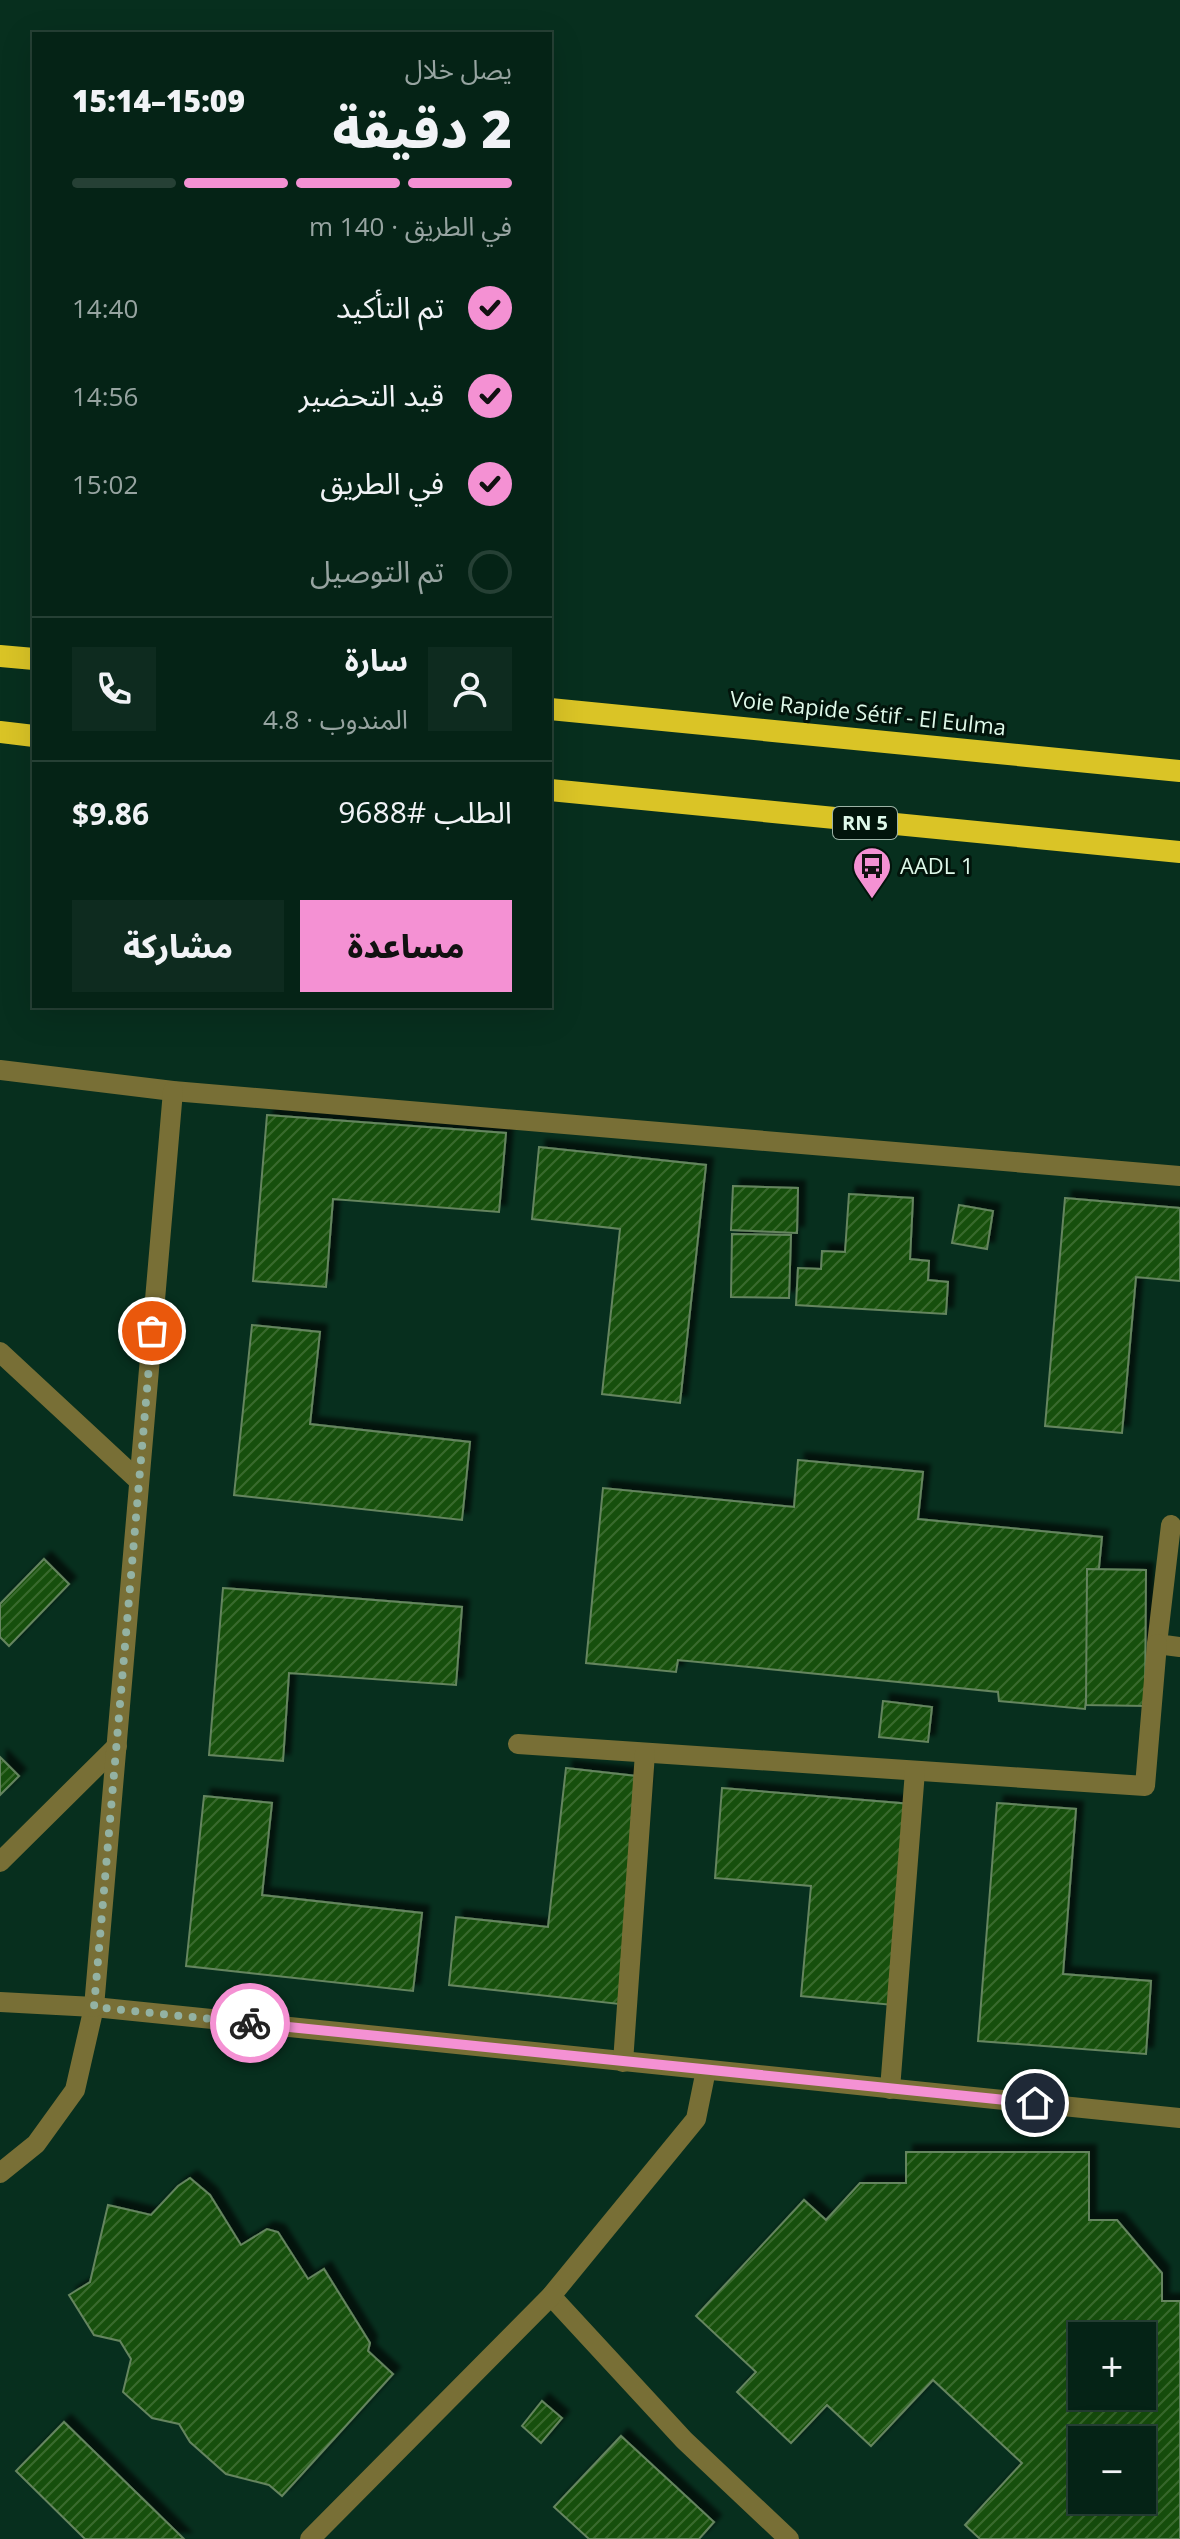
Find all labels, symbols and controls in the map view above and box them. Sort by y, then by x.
text: يصل خلال [405,51,512,87]
text: 15:09–15:14 [72,80,245,121]
text: 2 دقيقة [332,92,512,163]
text: في الطريق · 140 m [309,208,512,244]
text: تم التأكيد [336,286,444,327]
icon: check [468,286,512,330]
text: 14:40 [72,290,138,326]
text: قيد التحضير [299,374,444,415]
icon: check [468,374,512,418]
text: 14:56 [72,378,138,414]
text: في الطريق [320,462,444,503]
icon: check [468,462,512,506]
text: 15:02 [72,466,138,502]
text: تم التوصيل [310,550,444,591]
text: سارة [345,639,408,680]
button: phone [72,647,156,731]
button: person [428,647,512,731]
street label: Voie Rapide Sétif - El Eulma [729,683,1008,741]
text: المندوب · 4.8 [263,701,408,737]
text: الطلب #9688 [338,791,512,832]
text: $9.86 [72,793,149,834]
road number: RN 5 [833,807,897,839]
bus stop icon: AADL 1 [851,845,893,900]
place label: AADL 1 [900,850,974,880]
button: مشاركة [72,900,284,992]
button: مساعدة [300,900,512,992]
pin [118,1297,186,1365]
icon: bag [130,1309,174,1353]
courier [210,1983,290,2063]
icon: bike [228,2001,272,2045]
pin [1001,2069,1069,2137]
icon: home [1013,2081,1057,2125]
map controls [1068,2322,1156,2514]
button: + [1068,2322,1156,2410]
button: − [1068,2426,1156,2514]

